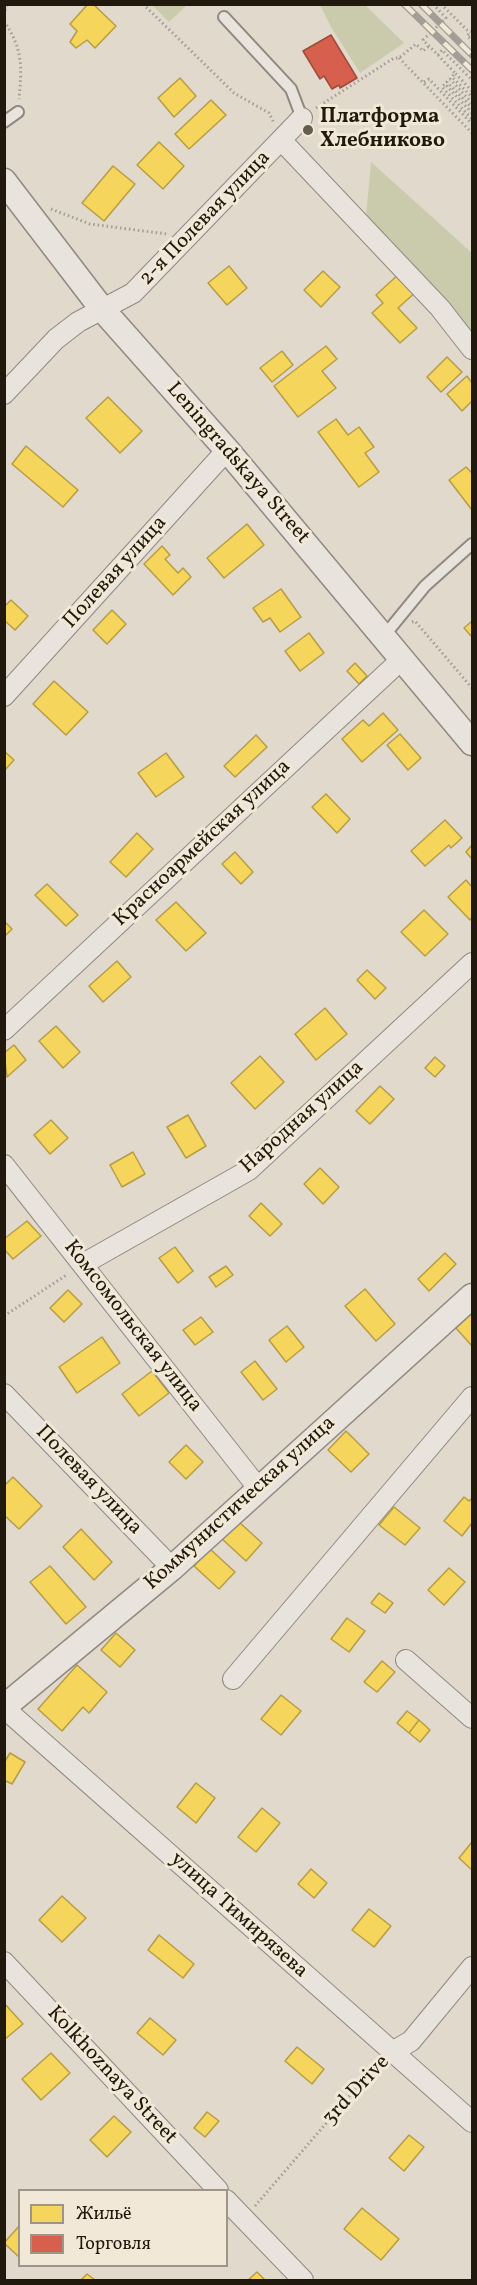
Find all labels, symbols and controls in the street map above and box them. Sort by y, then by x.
place label: Платформа Хлебниково [320,105,445,155]
marker: Платформа Хлебниково [301,123,315,137]
street label: 2-я Полевая улица [135,146,277,292]
street label: Leningradskaya Street [160,378,314,550]
street label: Полевая улица [59,511,173,635]
street label: Красноармейская улица [109,755,297,933]
street label: Народная улица [236,1056,370,1180]
street label: Комсомольская улица [57,1236,207,1418]
street label: Коммунистическая улица [140,1412,342,1596]
street label: Полевая улица [29,1421,147,1541]
street label: улица Тимирязева [164,1847,312,1985]
street label: Kolkhoznaya Street [41,2002,181,2150]
street label: 3rd Drive [318,2051,396,2131]
legend [18,2189,228,2267]
text: Жильё [76,2202,132,2227]
text: Торговля [76,2232,151,2257]

